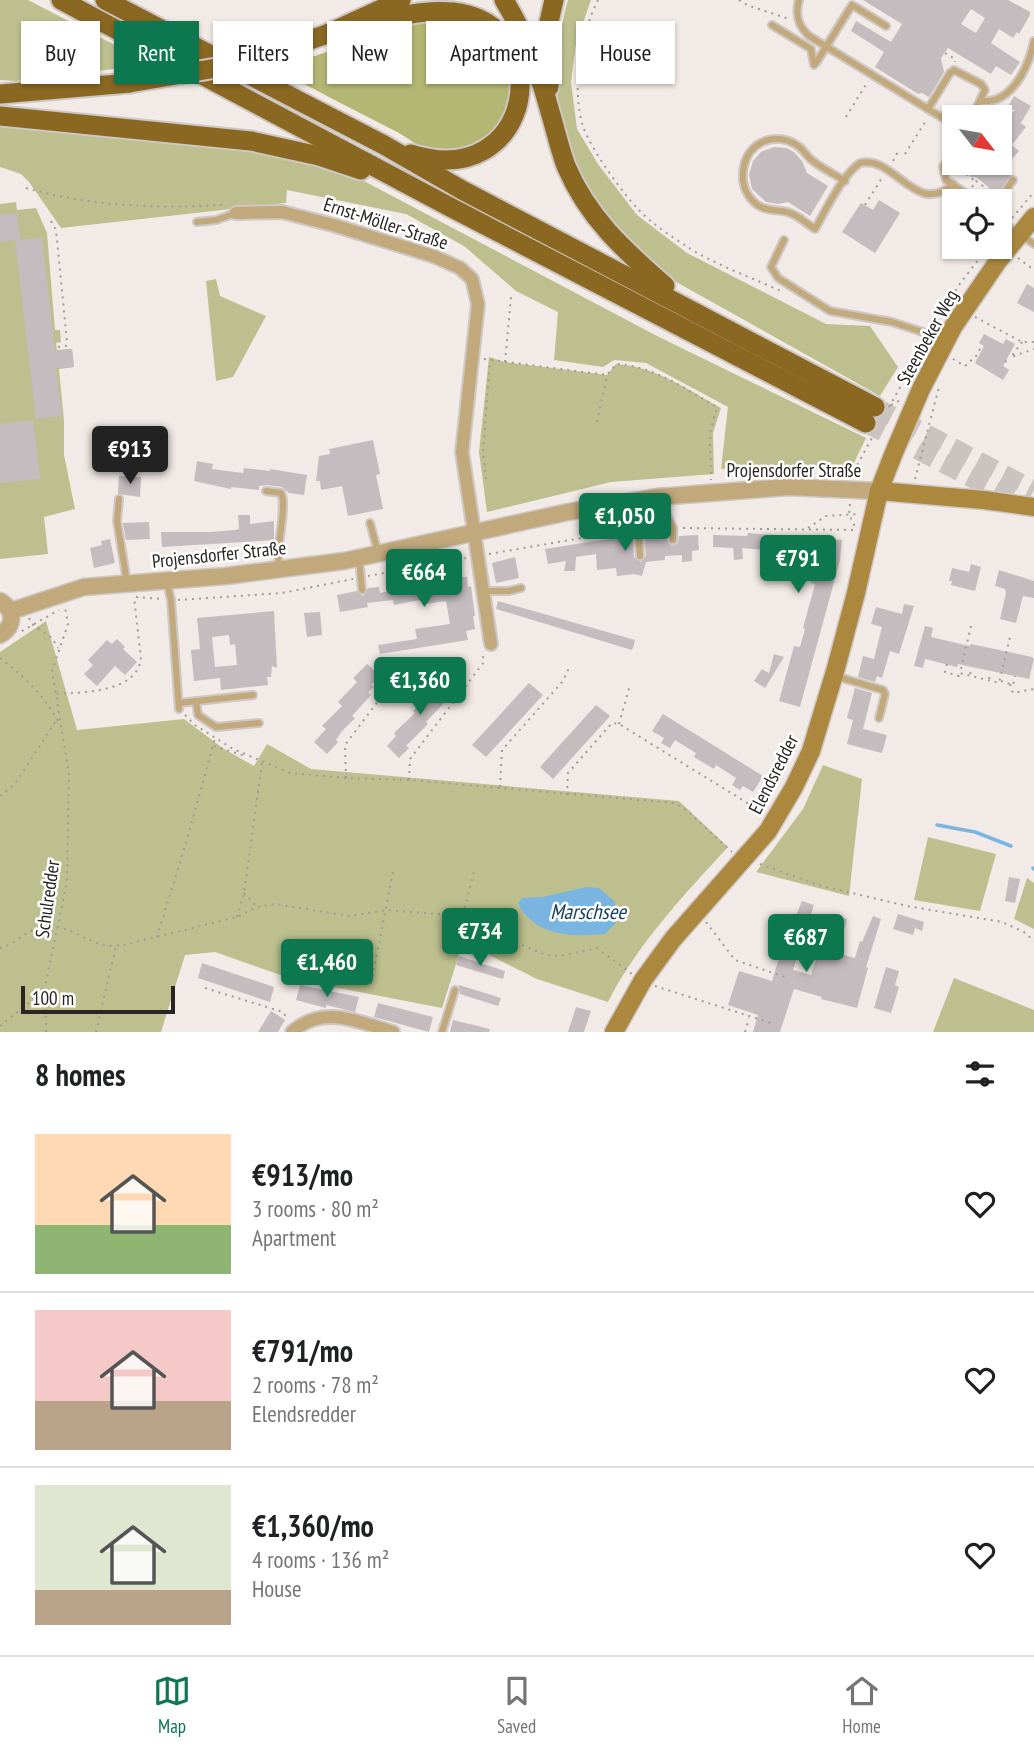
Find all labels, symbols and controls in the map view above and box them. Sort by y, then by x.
chip: Buy [21,21,100,84]
chip: Rent [114,21,199,84]
chip: Filters [213,21,313,84]
chip: New [327,21,412,84]
chip: Apartment [426,21,562,84]
chip: House [576,21,675,84]
north arrow [942,105,1012,175]
map controls [942,105,1012,259]
button: locate [942,189,1012,259]
street label: Ernst-Möller-Straße [321,192,451,254]
street label: Steenbeker Weg [891,285,963,389]
pin: €913 [89,426,171,486]
text: €913 [108,434,152,463]
street label: Projensdorfer Straße [727,458,862,482]
pin: €1,050 [568,494,682,553]
text: €1,050 [595,501,655,530]
street label: Projensdorfer Straße [151,535,287,573]
pin: €791 [757,536,839,595]
text: €791 [776,543,820,572]
pin: €664 [383,550,465,609]
text: €664 [402,557,446,586]
pin: €1,360 [363,658,477,717]
text: €1,360 [390,665,450,694]
street label: Elendsredder [743,730,804,818]
street label: Schulredder [30,858,64,940]
water label: Marschsee [550,898,627,925]
pin: €734 [439,908,521,968]
pin: €687 [765,914,847,974]
text: €734 [458,916,502,945]
text: €687 [784,922,828,951]
pin: €1,460 [270,940,384,999]
text: €1,460 [297,947,357,976]
scale bar [21,983,175,1015]
text: 100 m [32,986,74,1010]
text: 8 homes [35,1055,126,1094]
icon: filters [961,1055,999,1093]
text: €913/mo [252,1155,353,1194]
icon: home [91,1162,175,1246]
icon: heart [961,1185,999,1223]
text: 3 rooms · 80 m² [252,1194,379,1223]
text: Apartment [252,1223,336,1252]
text: €791/mo [252,1331,353,1370]
icon: home [91,1338,175,1422]
icon: heart [961,1361,999,1399]
text: 2 rooms · 78 m² [252,1370,379,1399]
text: Elendsredder [252,1399,356,1428]
text: €1,360/mo [252,1506,374,1545]
icon: home [91,1513,175,1597]
icon: heart [961,1536,999,1574]
text: 4 rooms · 136 m² [252,1545,389,1574]
text: House [252,1574,302,1603]
tab: Map [153,1672,191,1738]
tab: Saved [497,1672,536,1738]
tab: Home [842,1672,881,1738]

